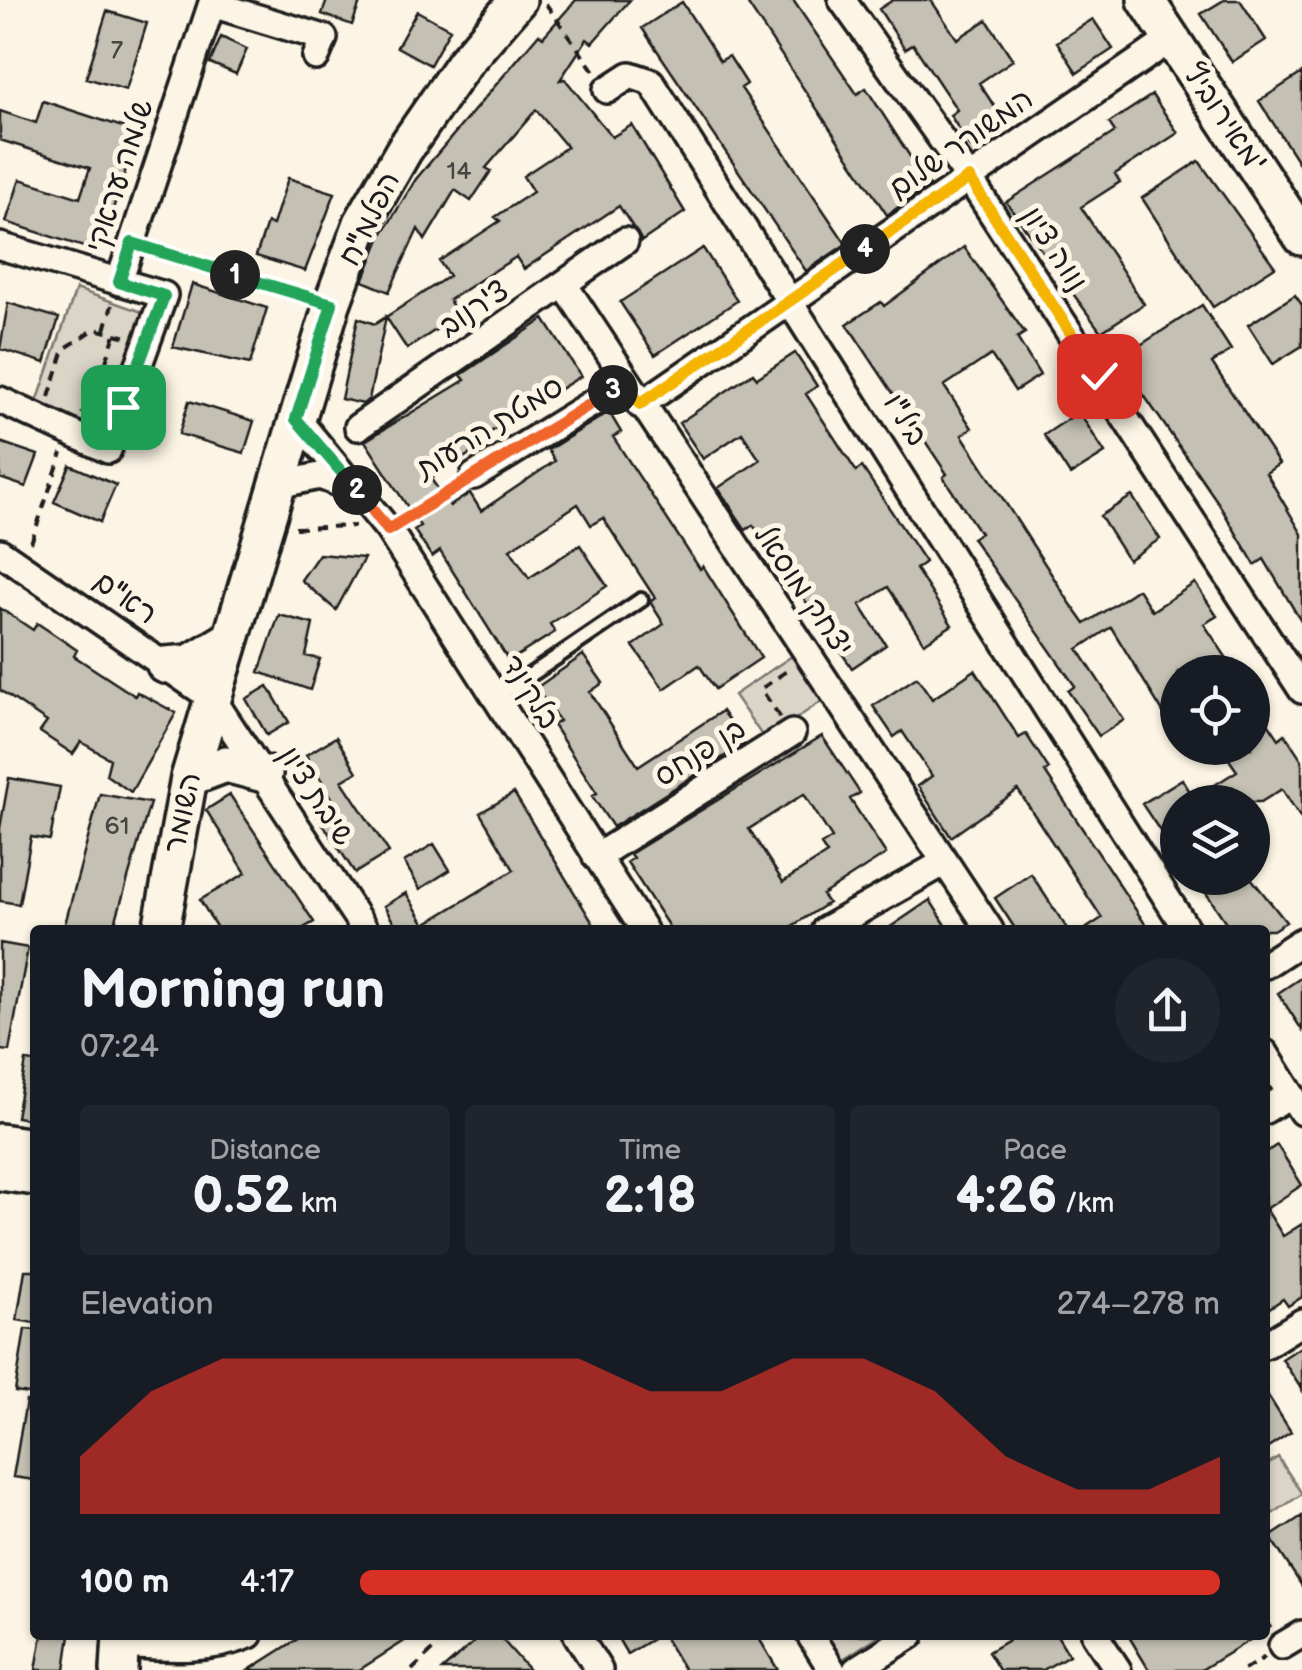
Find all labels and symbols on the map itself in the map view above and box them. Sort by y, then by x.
house number: 7 [111,35,124,66]
street label: מאירוביץ' [1175,57,1273,179]
street label: המשורר שלום [882,81,1040,207]
street label: שלמה עראקי [78,95,162,257]
house number: 14 [447,156,471,187]
street label: הפלמ"ח [332,166,408,272]
street label: נווה ציון [1013,200,1095,298]
pin: 4 [840,224,890,274]
pin: 1 [210,250,260,300]
street label: צ'רנוב [432,273,516,345]
pin [1057,334,1142,419]
pin [81,365,166,450]
pin: 3 [588,365,638,415]
street label: סמטת הרעות [408,369,570,489]
street label: ביל"ו [875,387,935,453]
pin: 2 [332,465,382,515]
street label: יצחק מוסאל [746,518,860,664]
street label: רא"ם [86,563,164,633]
street label: בלקינד [493,648,567,736]
street label: בן פנחס [648,711,752,795]
street label: שיבת ציון [271,739,361,853]
street label: השומר [157,769,209,857]
house number: 61 [105,811,129,842]

